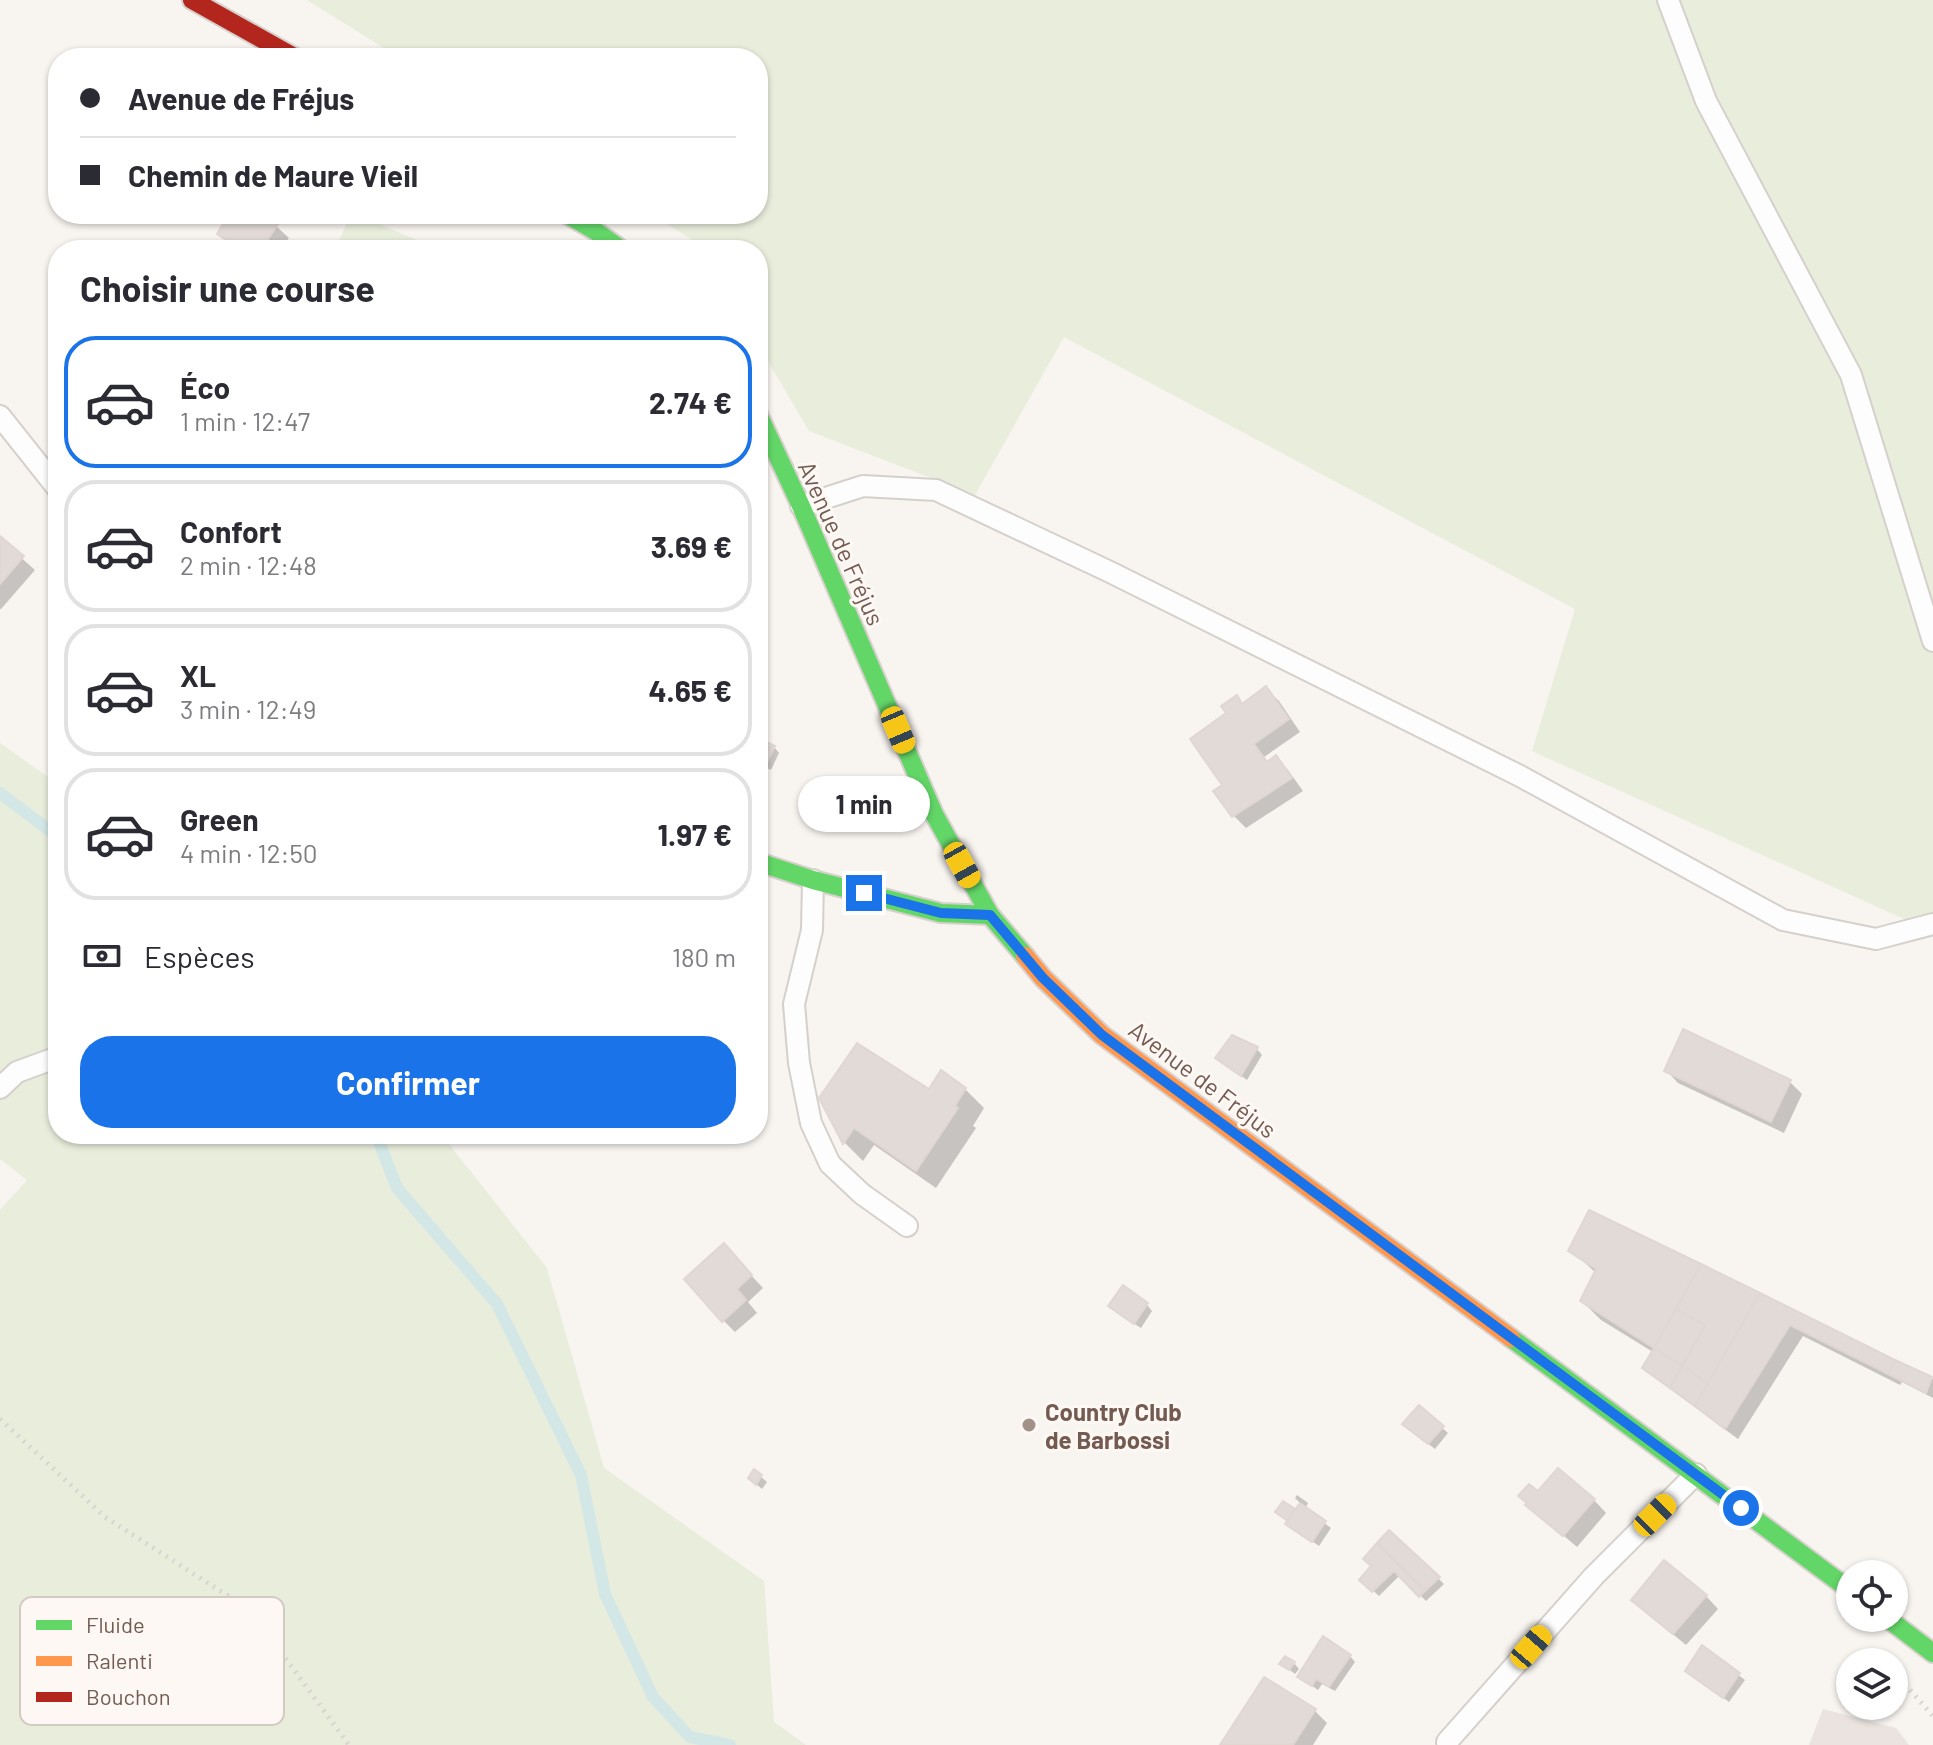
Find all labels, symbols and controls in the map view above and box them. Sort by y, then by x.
text: Avenue de Fréjus [128,80,354,116]
text: Chemin de Maure Vieil [128,157,418,193]
text: Choisir une course [80,266,375,309]
icon: car [84,366,156,438]
text: Éco [180,369,230,405]
text: 2.74 € [649,384,732,420]
text: 1 min · 12:47 [180,405,310,436]
street label: Avenue de Fréjus [793,456,891,630]
icon: car [84,510,156,582]
text: Confort [180,513,282,549]
text: 3.69 € [651,528,732,564]
text: 2 min · 12:48 [180,549,317,580]
icon: car [84,654,156,726]
text: XL [180,657,216,693]
text: 4.65 € [648,672,732,708]
text: 3 min · 12:49 [180,693,316,724]
car [878,703,918,757]
callout: 1 min [798,777,930,833]
text: 1 min [836,788,892,819]
icon: car [84,798,156,870]
text: Green [180,801,259,837]
text: 1.97 € [657,816,732,852]
text: 4 min · 12:50 [180,837,317,868]
car [940,838,984,892]
route end [846,875,882,911]
icon: cash [80,934,124,978]
text: Espèces [144,938,255,974]
text: 180 m [672,941,736,972]
street label: Avenue de Fréjus [1124,1014,1282,1144]
button: Confirmer [80,1036,736,1128]
place label: Country Club de Barbossi [1045,1397,1182,1454]
marker: Country Club de Barbossi [1020,1416,1038,1434]
car [1630,1490,1680,1540]
route start [1723,1490,1759,1526]
map controls [1836,1560,1908,1720]
button: locate [1836,1560,1908,1632]
legend [20,1597,284,1725]
text: Fluide [86,1611,145,1637]
car [1506,1621,1556,1673]
text: Ralenti [86,1647,153,1673]
button: layers [1836,1648,1908,1720]
text: Bouchon [86,1683,171,1709]

